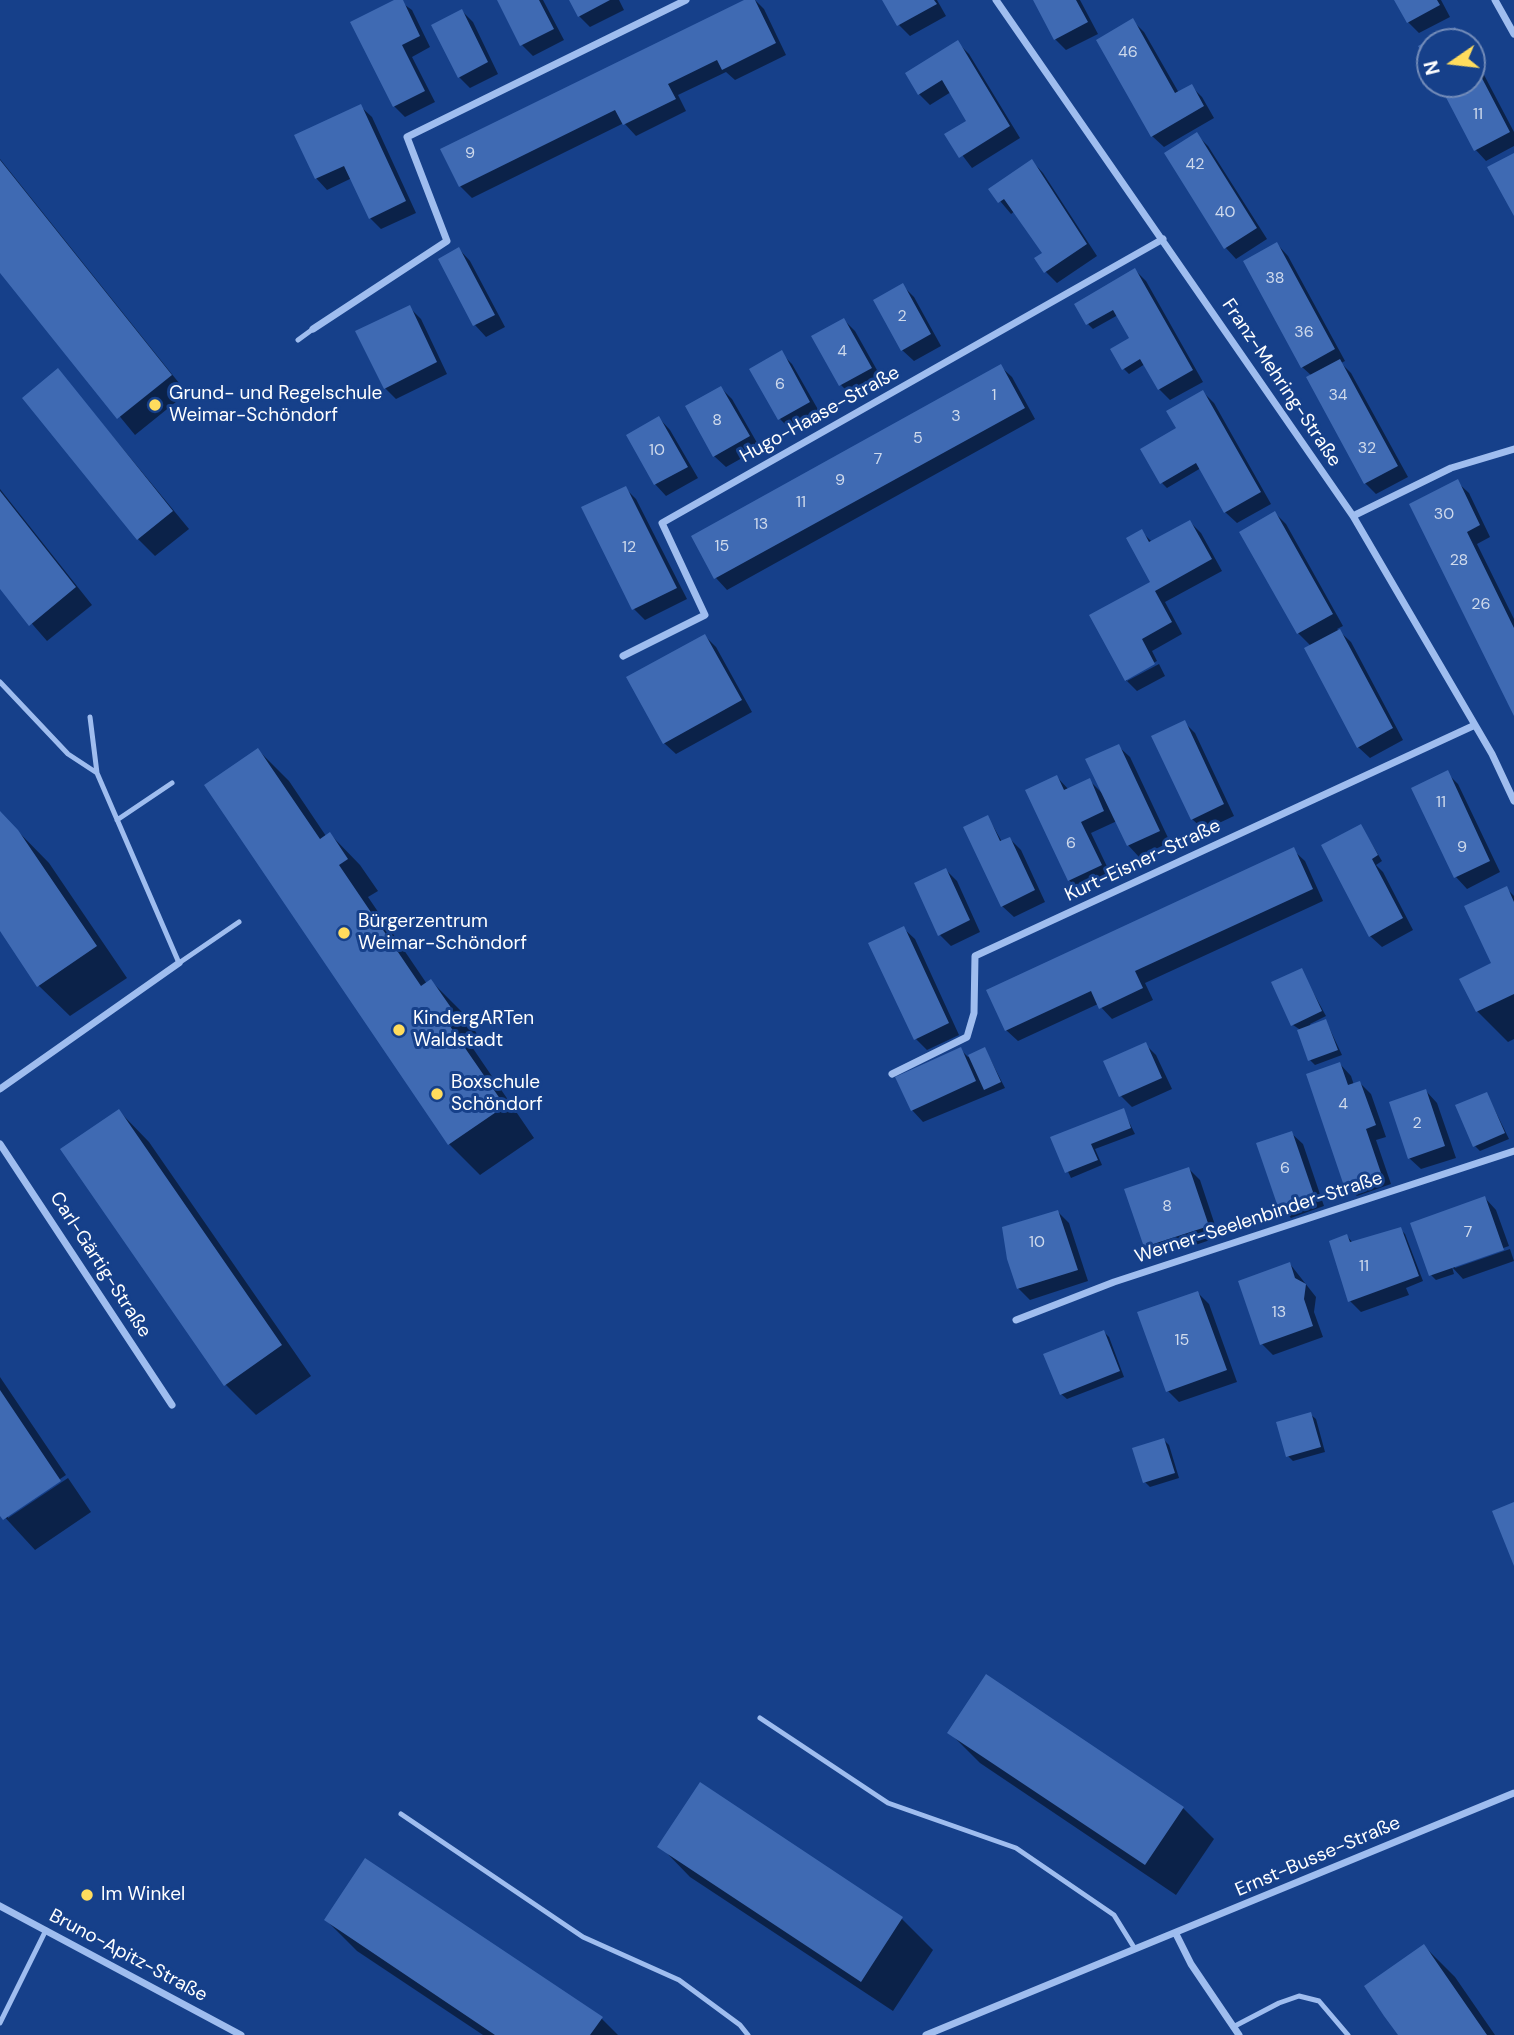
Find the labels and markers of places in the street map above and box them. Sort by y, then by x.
place label: Grund- und Regelschule Weimar-Schöndorf [169,383,382,427]
marker: Grund- und Regelschule Weimar-Schöndorf [147,397,163,413]
place label: Bürgerzentrum Weimar-Schöndorf [358,911,527,955]
marker: Bürgerzentrum Weimar-Schöndorf [336,925,352,941]
place label: KindergARTen Waldstadt [413,1008,534,1052]
marker: KindergARTen Waldstadt [391,1022,407,1038]
place label: Boxschule Schöndorf [451,1072,543,1116]
marker: Boxschule Schöndorf [429,1086,445,1102]
place label: Im Winkel [101,1884,185,1906]
marker: Im Winkel [79,1887,95,1903]

